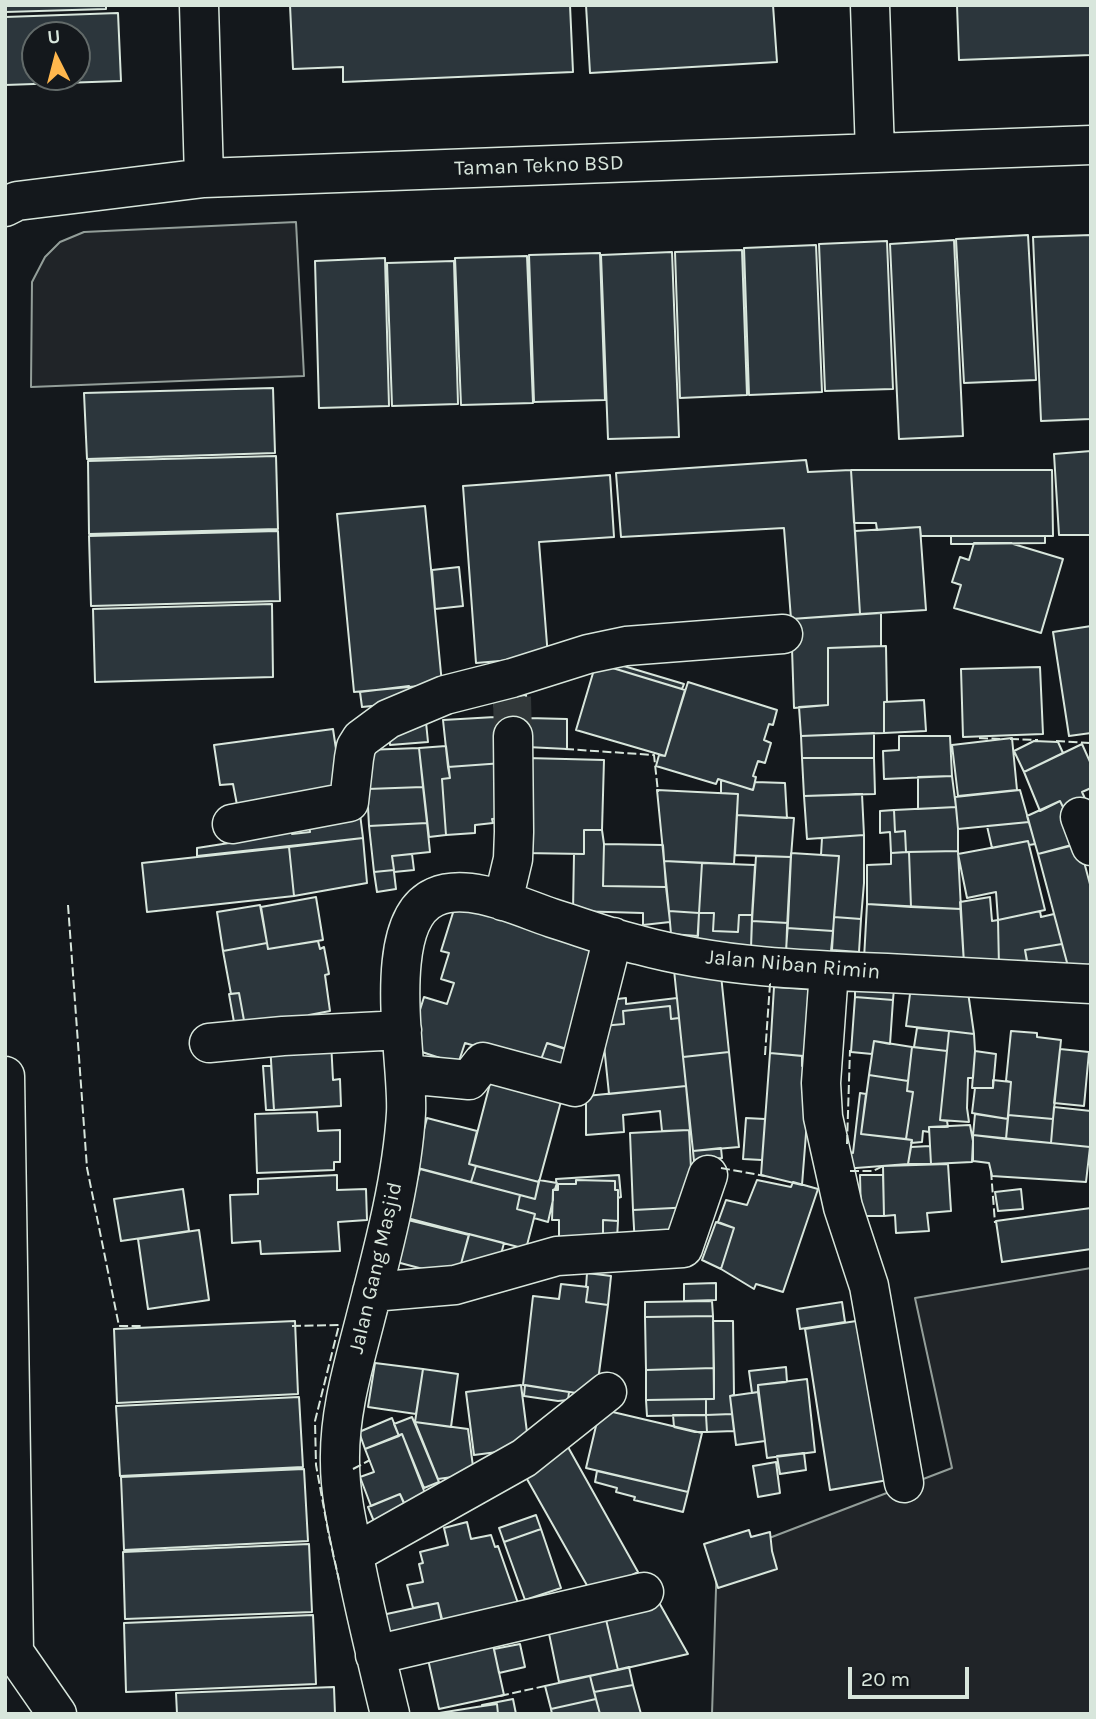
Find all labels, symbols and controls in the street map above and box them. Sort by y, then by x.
north arrow [21,21,91,91]
text: U [46,25,62,49]
street label: Taman Tekno BSD [454,150,624,182]
street label: Jalan Niban Rimin [705,945,881,985]
street label: Jalan Gang Masjid [344,1180,408,1356]
scale bar [851,1652,972,1696]
text: 20 m [861,1667,910,1691]

